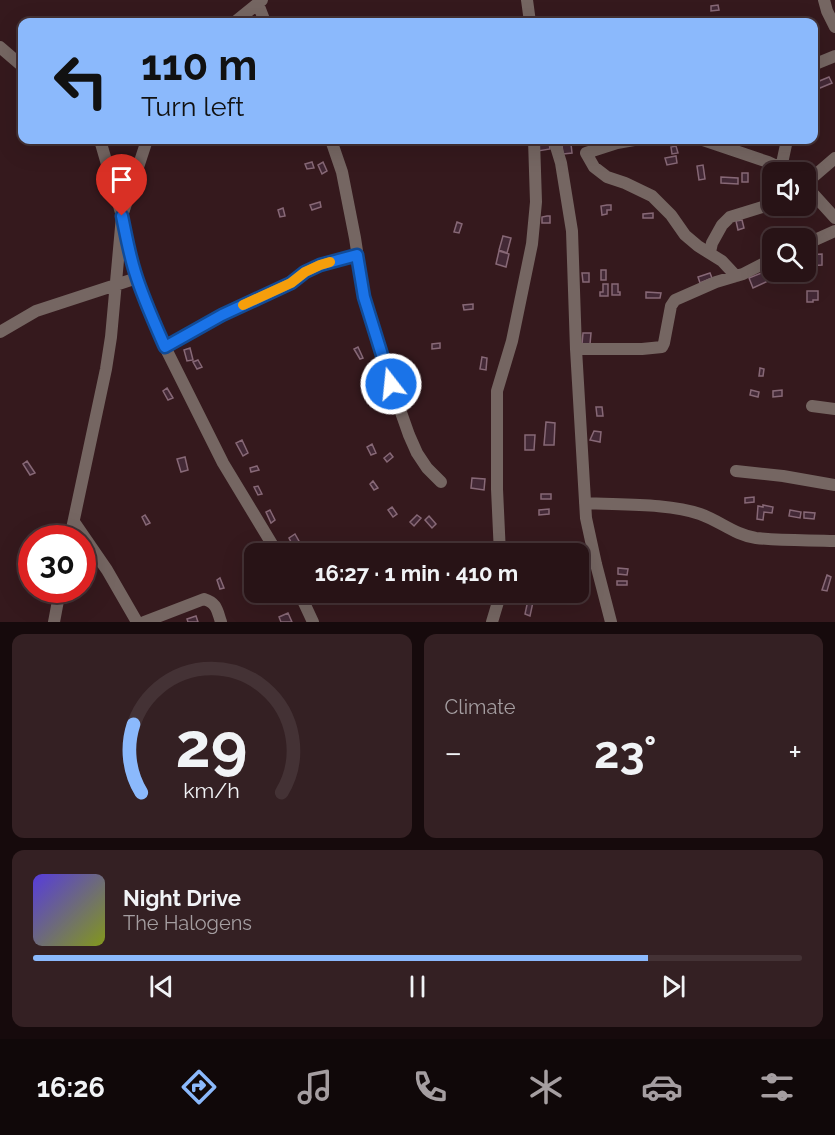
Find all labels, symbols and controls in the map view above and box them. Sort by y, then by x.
text: 110 m [141,41,257,90]
icon: left [42,42,120,120]
text: Turn left [141,91,244,122]
pin [96,154,147,216]
map controls [762,162,816,282]
button: sound [762,162,816,216]
icon: arrive [105,163,138,196]
button: search [762,228,816,282]
position arrow [359,352,423,416]
speed limit sign: 30 [18,525,96,603]
text: 16:27 · 1 min · 410 m [315,560,518,586]
text: Climate [445,695,516,719]
text: 29 [176,708,248,782]
text: 23° [594,726,657,779]
text: − [445,733,462,772]
text: + [788,733,802,772]
text: km/h [183,778,240,803]
text: Night Drive [123,885,241,911]
text: The Halogens [123,911,252,935]
icon: previous [145,970,178,1003]
icon: pause [401,970,434,1003]
icon: next [657,970,690,1003]
icon: directions [178,1066,220,1108]
icon: music [294,1066,336,1108]
icon: phone [409,1066,451,1108]
icon: climate [525,1066,567,1108]
icon: car [641,1066,683,1108]
icon: filters [756,1066,798,1108]
text: 16:26 [37,1072,105,1103]

